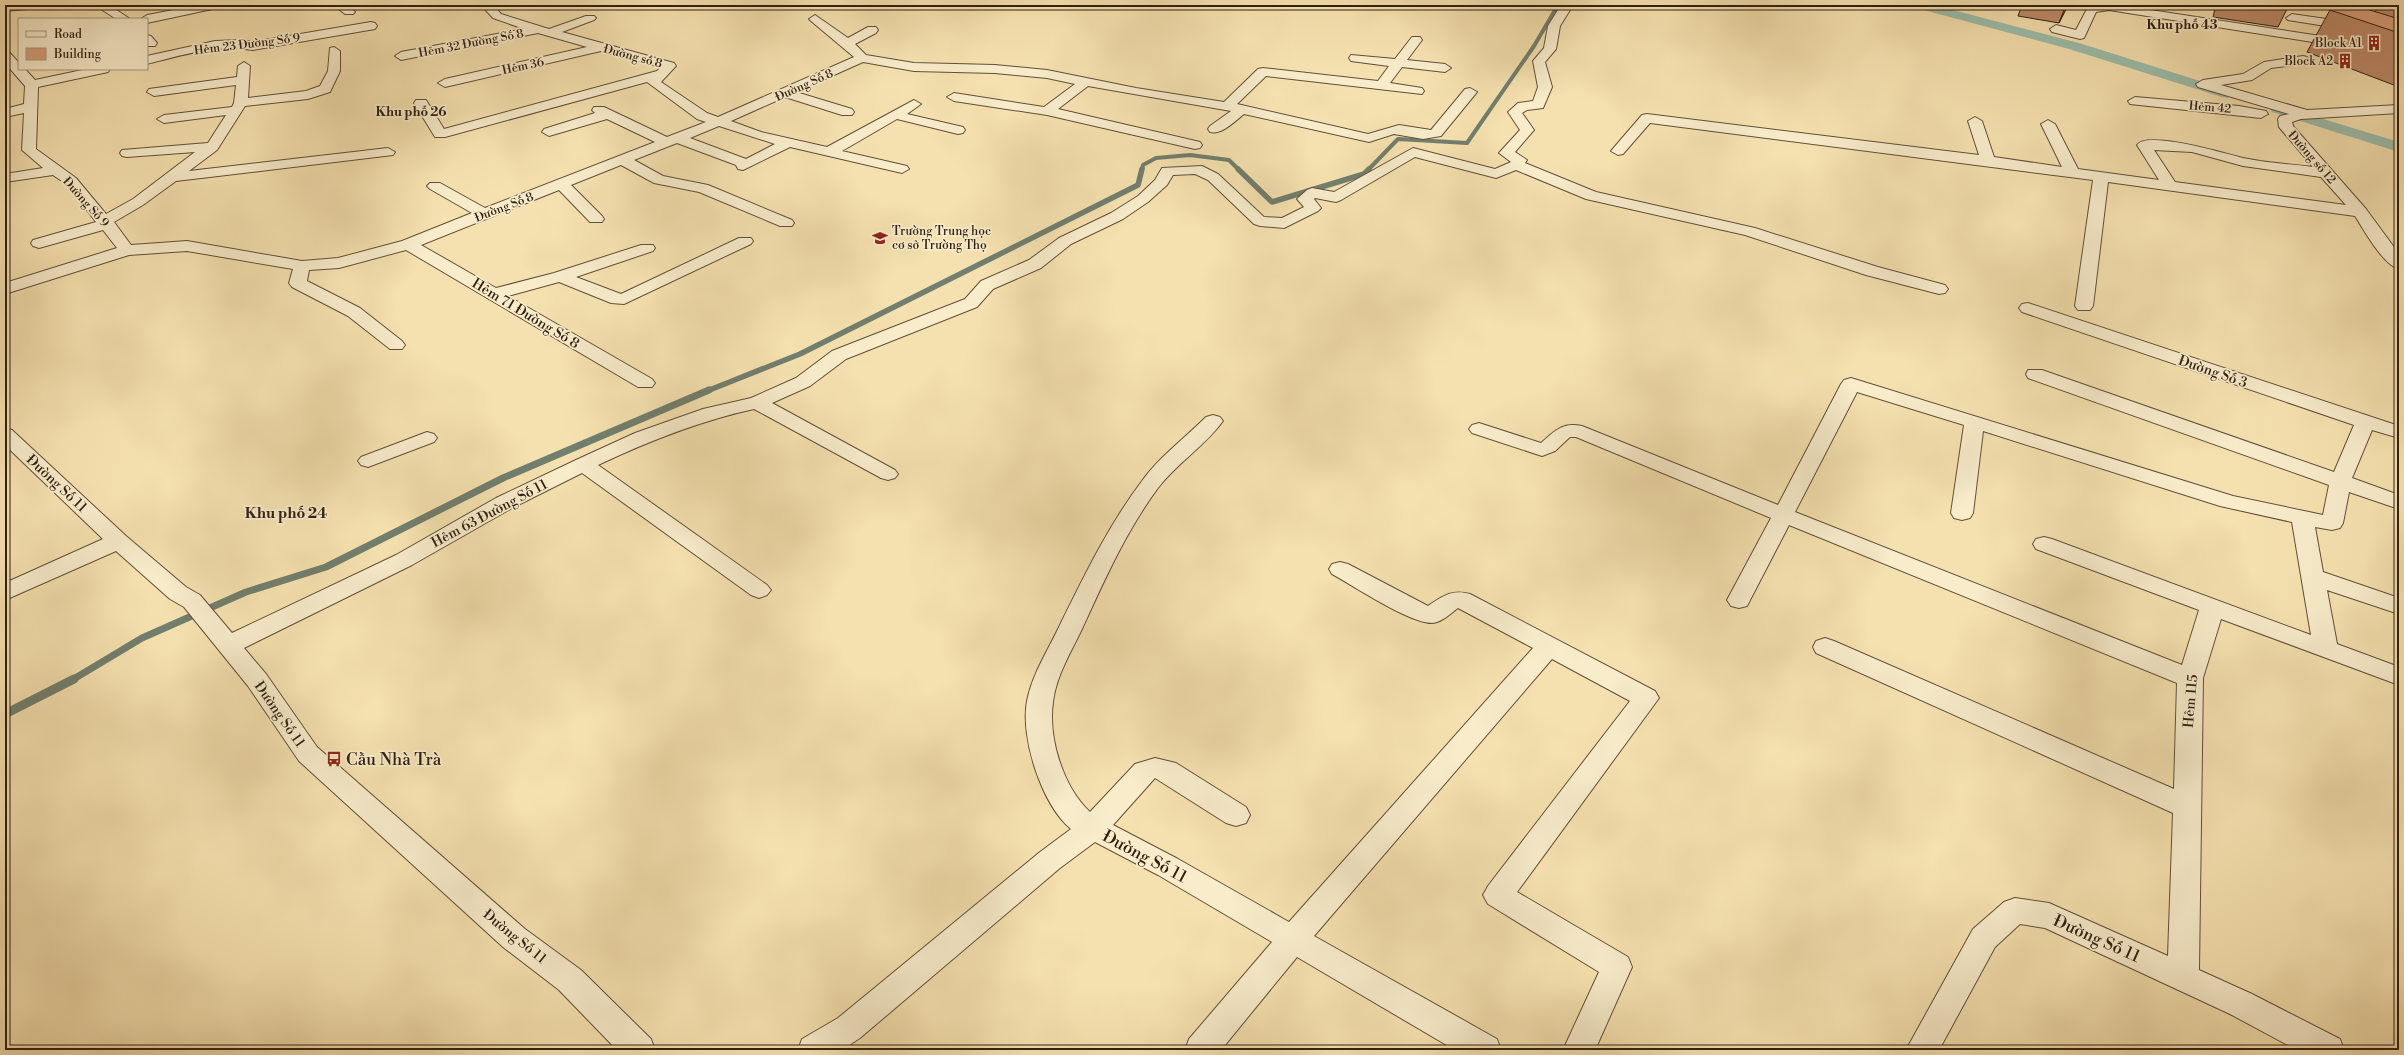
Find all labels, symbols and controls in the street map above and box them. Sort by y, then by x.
district label: Khu phố 43 [2146,17,2218,33]
legend [18,18,148,70]
street label: Hẻm 32 Đường Số 8 [417,26,525,61]
text: Road [54,27,82,42]
street label: Hẻm 23 Đường Số 9 [193,31,301,58]
building icon: Block A1 [2365,34,2383,52]
place label: Block A1 [2314,36,2363,51]
street label: Đường số 8 [602,41,664,72]
text: Building [53,47,102,62]
building icon: Block A2 [2336,52,2354,70]
place label: Block A2 [2283,54,2333,69]
street label: Hẻm 36 [501,55,545,78]
street label: Đường Số 8 [773,66,836,105]
street label: Hẻm 42 [2188,98,2232,117]
district label: Khu phố 26 [376,104,447,120]
street label: Đường số 12 [2284,128,2339,187]
street label: Đường Số 9 [59,174,112,230]
street label: Đường Số 8 [472,189,536,226]
place label: Trường Trung học cơ sở Trường Thọ [892,224,991,253]
school or university icon: Trường Trung học cơ sở Trường Thọ [871,229,889,247]
street label: Hẻm 71 Đường Số 8 [468,275,583,353]
street label: Đường Số 3 [2176,352,2250,392]
street label: Đường Số 11 [22,451,90,516]
street label: Hẻm 63 Đường Số 11 [428,476,551,552]
district label: Khu phố 24 [245,504,327,523]
street label: Hẻm 115 [2180,673,2202,729]
street label: Đường Số 11 [250,678,308,751]
place label: Cầu Nhà Trà [346,749,442,771]
bus stop icon: Cầu Nhà Trà [325,750,343,768]
street label: Đường Số 11 [1098,825,1191,889]
street label: Đường Số 11 [479,906,550,968]
street label: Đường Số 11 [2050,910,2144,968]

